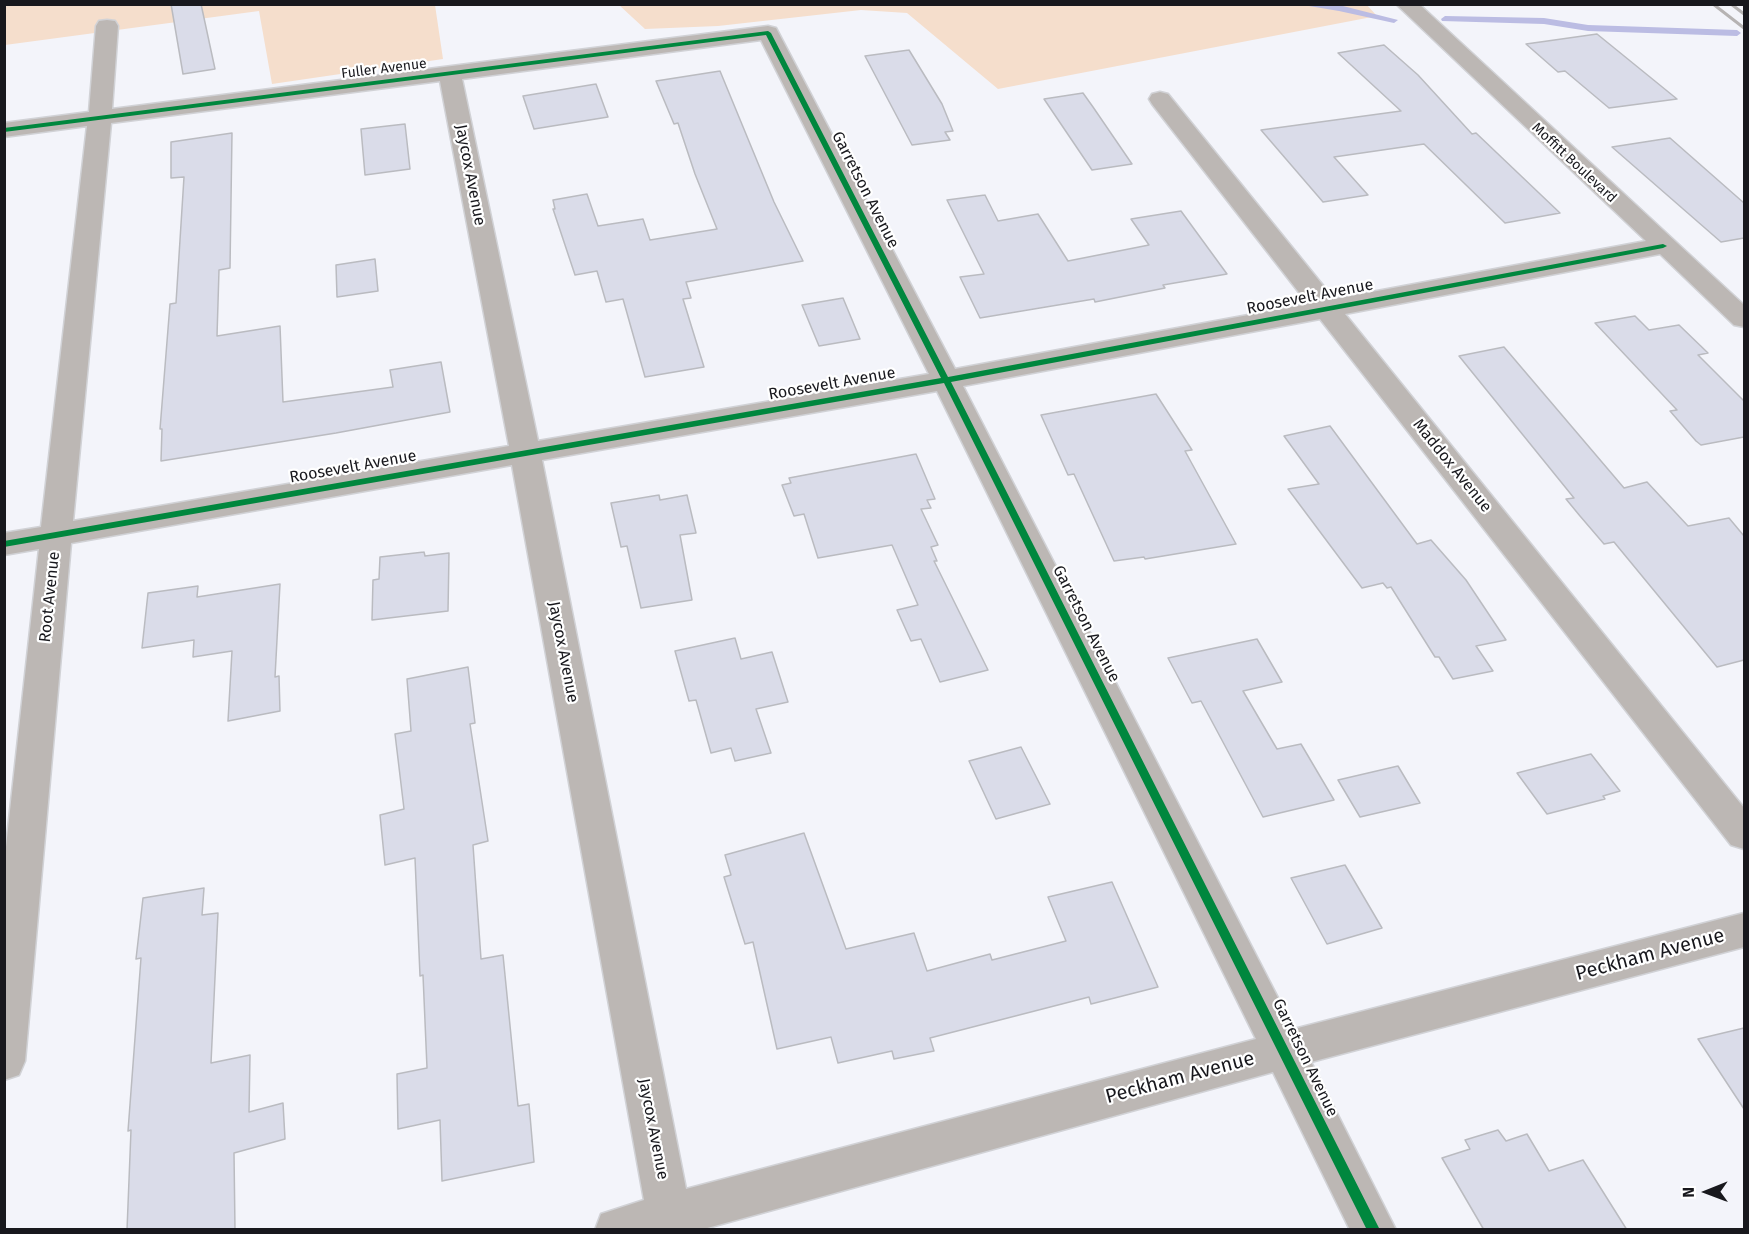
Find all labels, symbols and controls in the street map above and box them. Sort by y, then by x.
street label: Fuller Avenue [340,55,428,83]
street label: Moffitt Boulevard [1528,119,1620,207]
street label: Jaycox Avenue [451,123,489,227]
street label: Garretson Avenue [827,128,903,252]
street label: Roosevelt Avenue [1245,275,1375,319]
street label: Roosevelt Avenue [767,363,897,405]
street label: Maddox Avenue [1408,415,1496,517]
street label: Roosevelt Avenue [288,446,418,488]
street label: Root Avenue [36,551,64,643]
street label: Garretson Avenue [1048,562,1124,686]
street label: Jaycox Avenue [544,600,582,704]
street label: Peckham Avenue [1573,924,1727,986]
street label: Garretson Avenue [1268,996,1342,1120]
street label: Peckham Avenue [1103,1047,1257,1109]
street label: Jaycox Avenue [634,1077,672,1181]
north arrow [1677,1162,1737,1222]
text: N [1679,1187,1698,1198]

